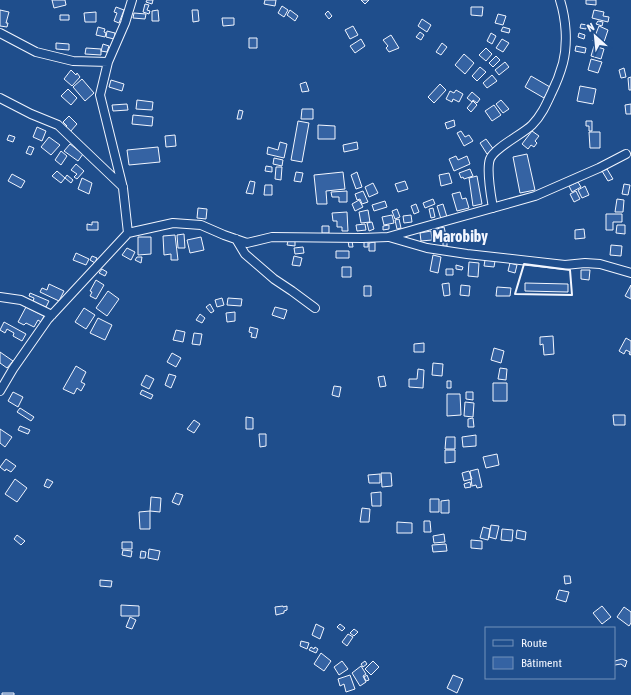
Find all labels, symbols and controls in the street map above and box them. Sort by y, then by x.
north arrow [575,16,615,56]
text: N [585,20,596,34]
district label: Marobiby [432,227,488,245]
legend [485,627,615,679]
text: Route [521,636,547,650]
text: Bâtiment [521,656,562,670]

